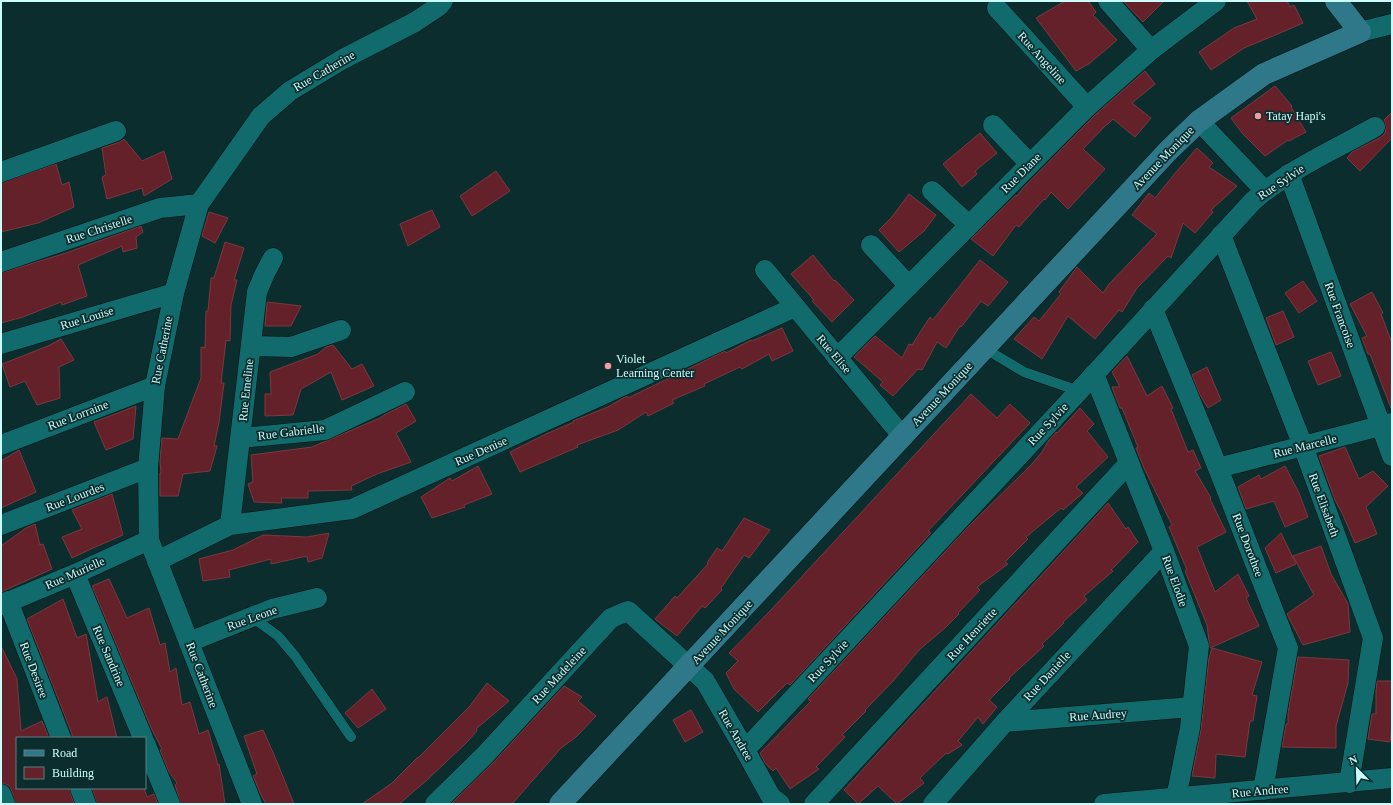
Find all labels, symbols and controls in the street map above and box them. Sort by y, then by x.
street label: Rue Angeline [1015,29,1069,87]
street label: Rue Catherine [291,48,357,94]
place label: Tatay Hapi's [1266,109,1326,123]
marker: Tatay Hapi's [1253,111,1263,121]
street label: Avenue Monique [1129,123,1197,193]
street label: Rue Diane [998,150,1044,196]
street label: Rue Sylvie [1255,161,1307,203]
street label: Rue Christelle [64,212,134,246]
street label: Rue Francoise [1322,280,1358,350]
street label: Rue Louise [59,303,115,333]
street label: Rue Catherine [149,315,175,385]
street label: Rue Elise [814,332,854,376]
place label: Violet Learning Center [616,352,694,380]
street label: Rue Emeline [236,358,256,422]
street label: Avenue Monique [909,359,975,429]
marker: Violet Learning Center [603,361,613,371]
street label: Rue Lorraine [46,397,110,433]
street label: Rue Sylvie [1025,400,1071,448]
street label: Rue Gabrielle [257,421,325,443]
street label: Rue Marcelle [1272,431,1338,461]
street label: Rue Denise [453,433,509,469]
street label: Rue Elisabeth [1306,471,1342,539]
street label: Rue Lourdes [44,479,107,515]
street label: Rue Dorothee [1229,511,1267,579]
street label: Rue Elodie [1159,553,1191,609]
street label: Rue Murielle [43,554,107,592]
street label: Avenue Monique [689,597,755,667]
street label: Rue Leone [225,602,279,634]
street label: Rue Henriette [944,605,1000,663]
street label: Rue Sandrine [90,623,128,689]
street label: Rue Sylvie [805,637,851,685]
street label: Rue Desiree [17,640,51,700]
street label: Rue Catherine [183,640,221,710]
street label: Rue Madeleine [529,644,589,706]
street label: Rue Danielle [1020,648,1074,704]
street label: Rue Audrey [1069,706,1127,724]
street label: Rue Andree [716,707,756,763]
legend [16,737,146,789]
text: Road [52,746,77,760]
north arrow [1337,749,1377,789]
text: N [1347,753,1359,767]
text: Building [52,766,94,780]
street label: Rue Andree [1231,782,1289,800]

